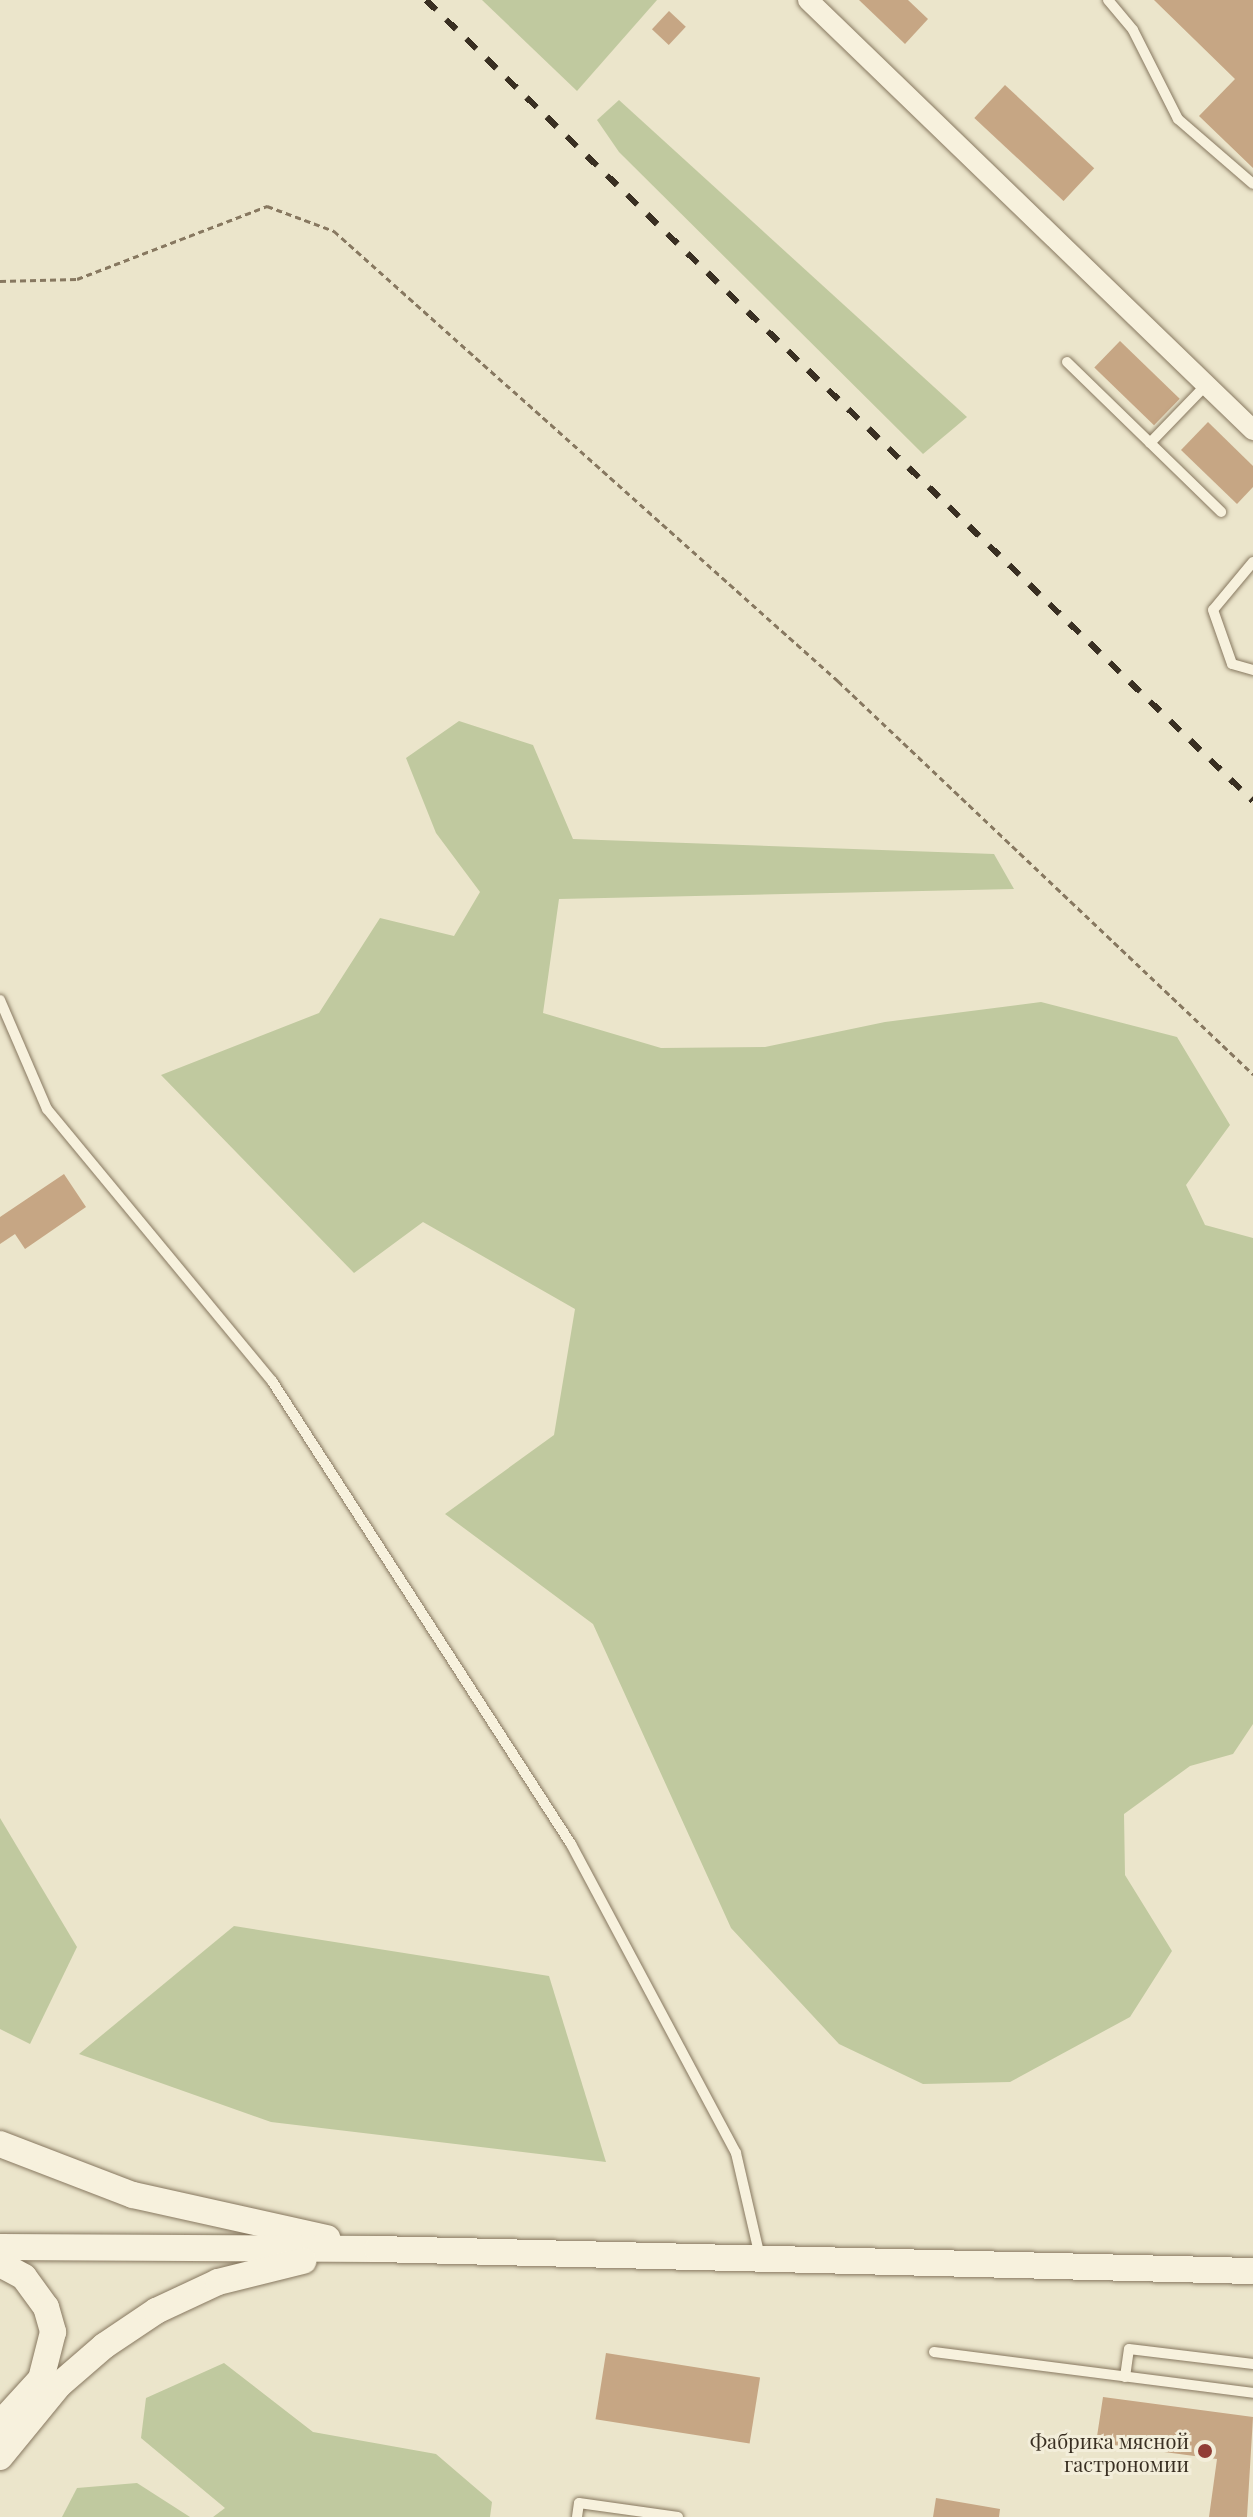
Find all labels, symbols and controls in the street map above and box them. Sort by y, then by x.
place label: Фабрика мясной гастрономии [1030,2428,1189,2475]
marker: Фабрика мясной гастрономии [1196,2442,1214,2460]

